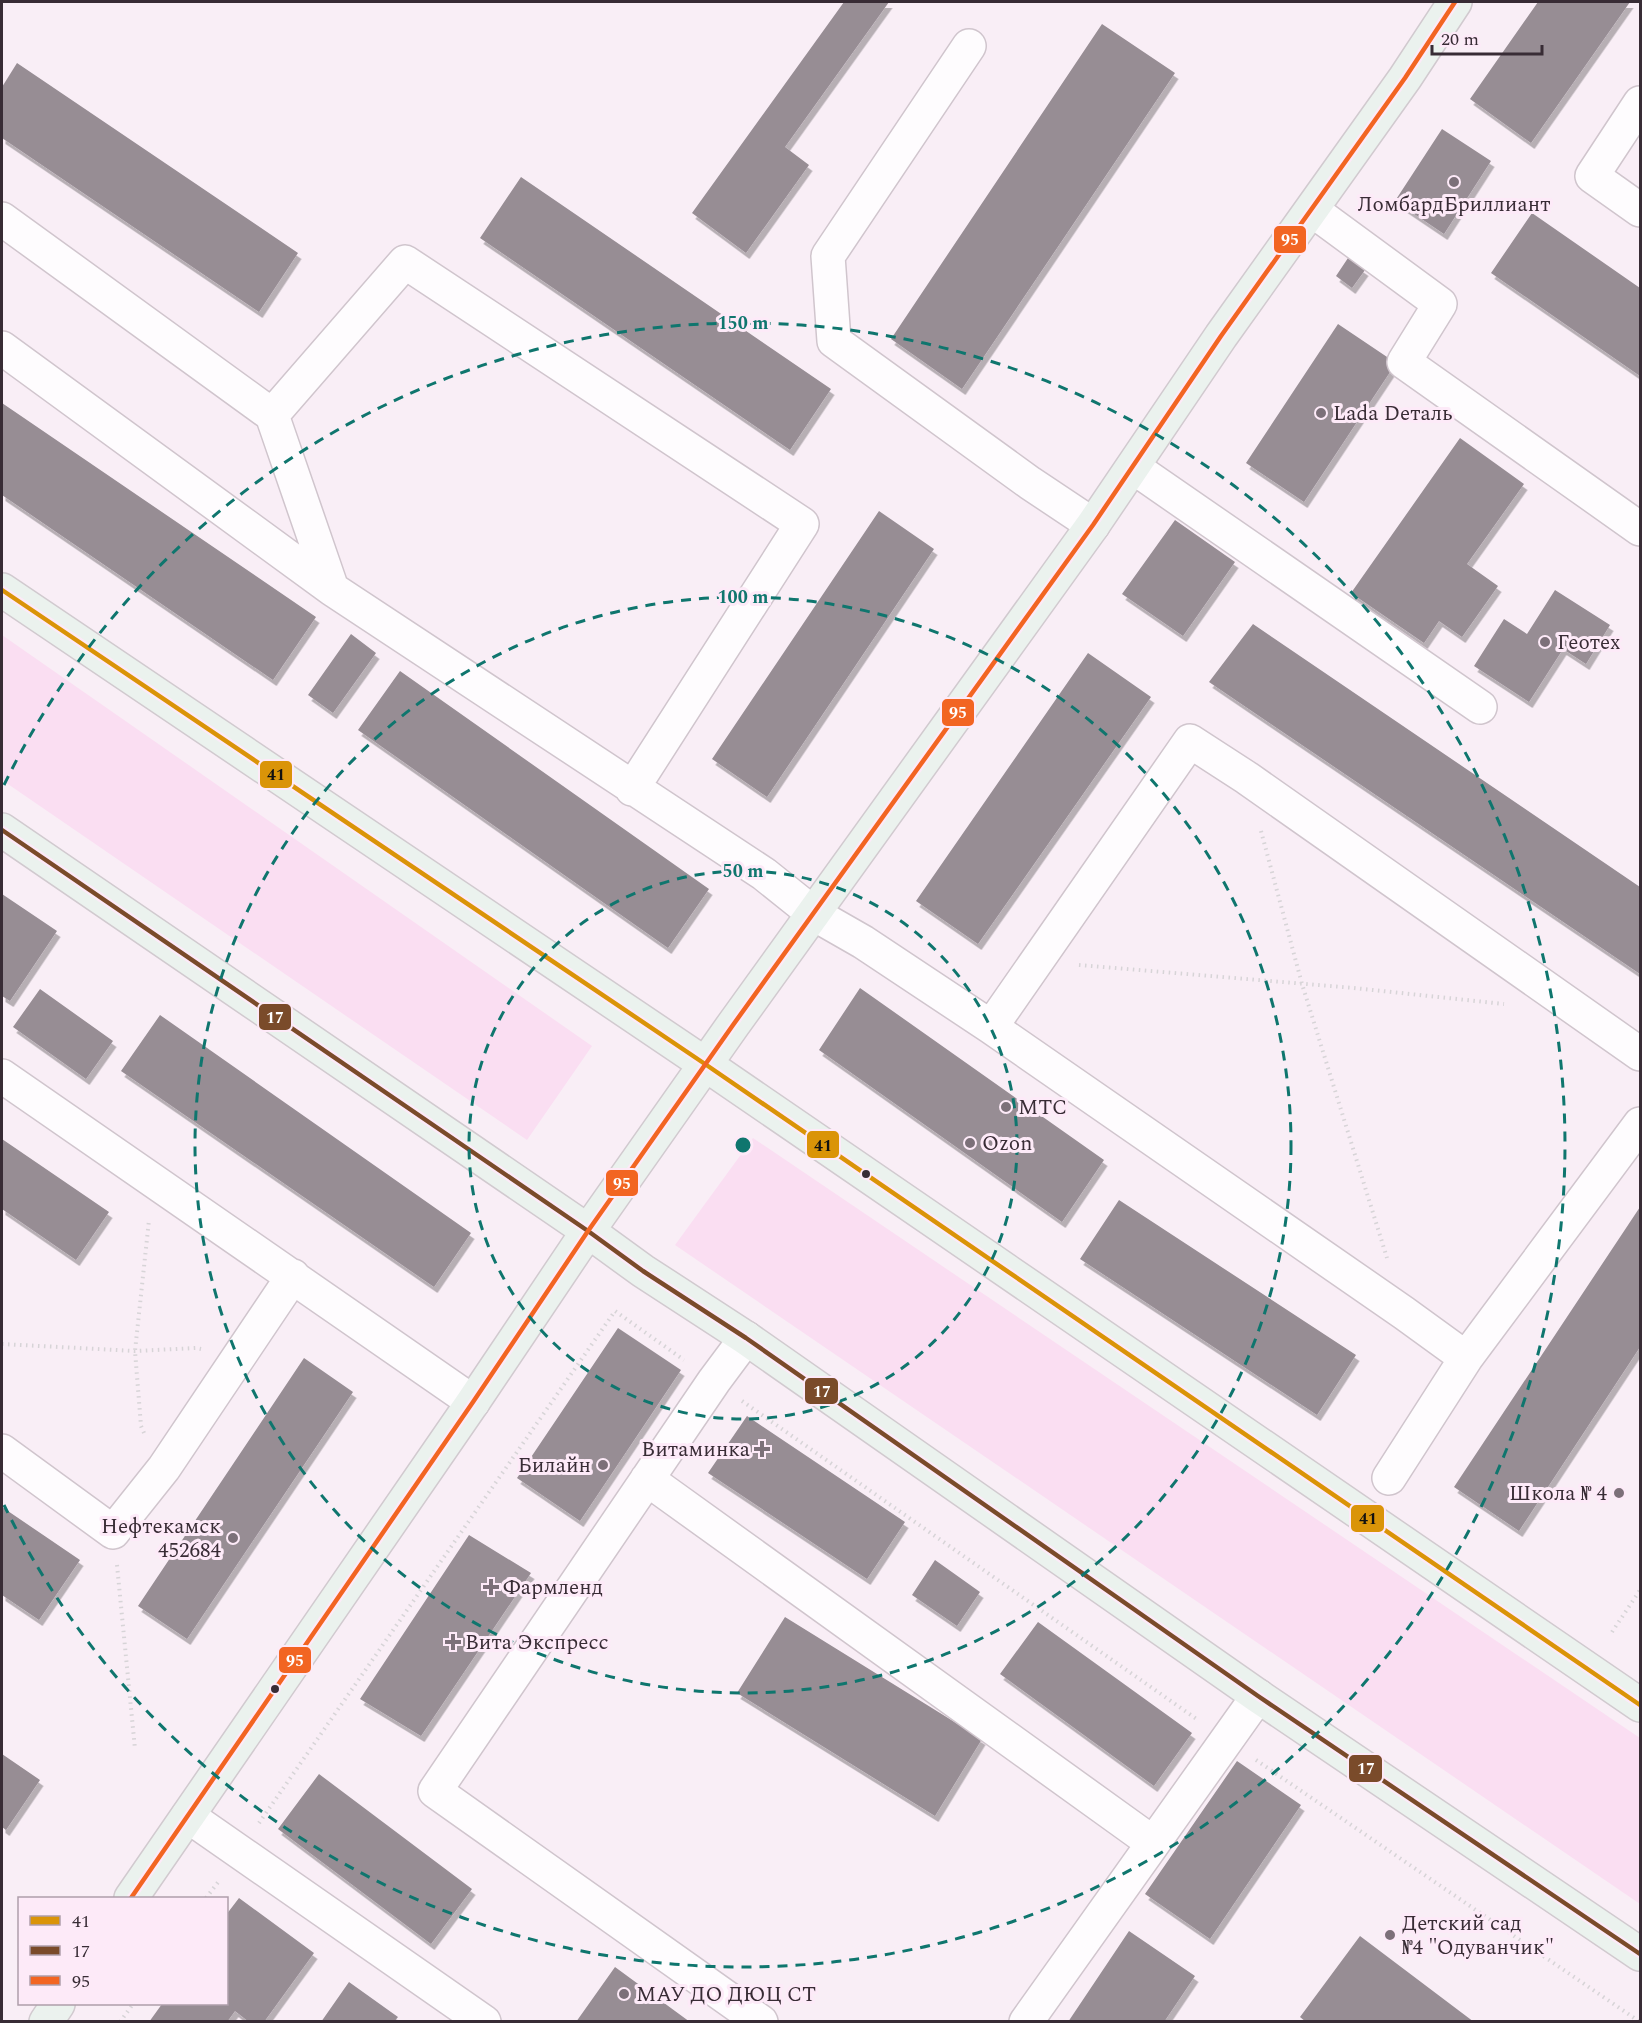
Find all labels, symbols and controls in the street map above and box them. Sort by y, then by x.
scale bar [1432,18,1542,56]
text: 20 m [1441,26,1479,53]
marker: ЛомбардБриллиант [1447,175,1461,189]
place label: ЛомбардБриллиант [1357,189,1551,221]
line badge: 95 [1273,225,1307,254]
text: 95 [1281,228,1299,252]
text: 150 m [717,310,769,337]
place label: Lada Dеталь [1333,398,1453,430]
marker: Lada Dеталь [1314,406,1328,420]
text: 100 m [717,584,769,611]
place label: Геотех [1557,627,1620,659]
marker: Геотех [1538,635,1552,649]
line badge: 95 [941,698,975,727]
text: 95 [949,701,967,725]
line badge: 41 [259,760,293,789]
text: 41 [267,763,285,787]
text: 50 m [723,858,763,885]
line badge: 17 [258,1003,292,1031]
text: 17 [266,1006,284,1030]
place label: МТС [1018,1092,1067,1124]
marker: МТС [999,1100,1013,1114]
place label: Ozon [982,1128,1032,1160]
line badge: 41 [806,1130,840,1159]
text: 41 [814,1134,832,1158]
centre of rings [733,1135,753,1155]
marker: Ozon [963,1136,977,1150]
unlabelled marker [860,1168,872,1180]
line badge: 95 [605,1169,639,1197]
text: 95 [613,1172,631,1196]
line badge: 17 [804,1377,839,1405]
text: 17 [813,1380,831,1404]
place label: Витаминка [641,1434,751,1466]
marker: Витаминка [755,1442,769,1456]
place label: Билайн [518,1450,591,1482]
marker: Билайн [596,1458,610,1472]
place label: Школа № 4 [1509,1478,1607,1510]
marker: Школа № 4 [1612,1486,1626,1500]
line badge: 41 [1350,1504,1385,1533]
text: 41 [1359,1507,1377,1531]
place label: Нефтекамск 452684 [101,1511,221,1567]
marker: Нефтекамск 452684 [226,1531,240,1545]
place label: Фармленд [503,1572,603,1604]
marker: Фармленд [484,1580,498,1594]
place label: Вита Экспресс [465,1627,609,1659]
marker: Вита Экспресс [446,1635,460,1649]
line badge: 95 [278,1646,312,1674]
text: 95 [286,1649,304,1673]
unlabelled marker [269,1683,281,1695]
line badge: 17 [1348,1754,1383,1783]
text: 17 [1357,1757,1375,1781]
legend [18,1897,228,2005]
text: 41 [72,1908,90,1935]
place label: Детский сад №4 "Одуванчик" [1402,1908,1554,1964]
marker: Детский сад №4 "Одуванчик" [1383,1928,1397,1942]
text: 17 [72,1938,90,1965]
text: 95 [72,1968,90,1995]
place label: МАУ ДО ДЮЦ СТ [636,1979,816,2011]
marker: МАУ ДО ДЮЦ СТ [617,1987,631,2001]

